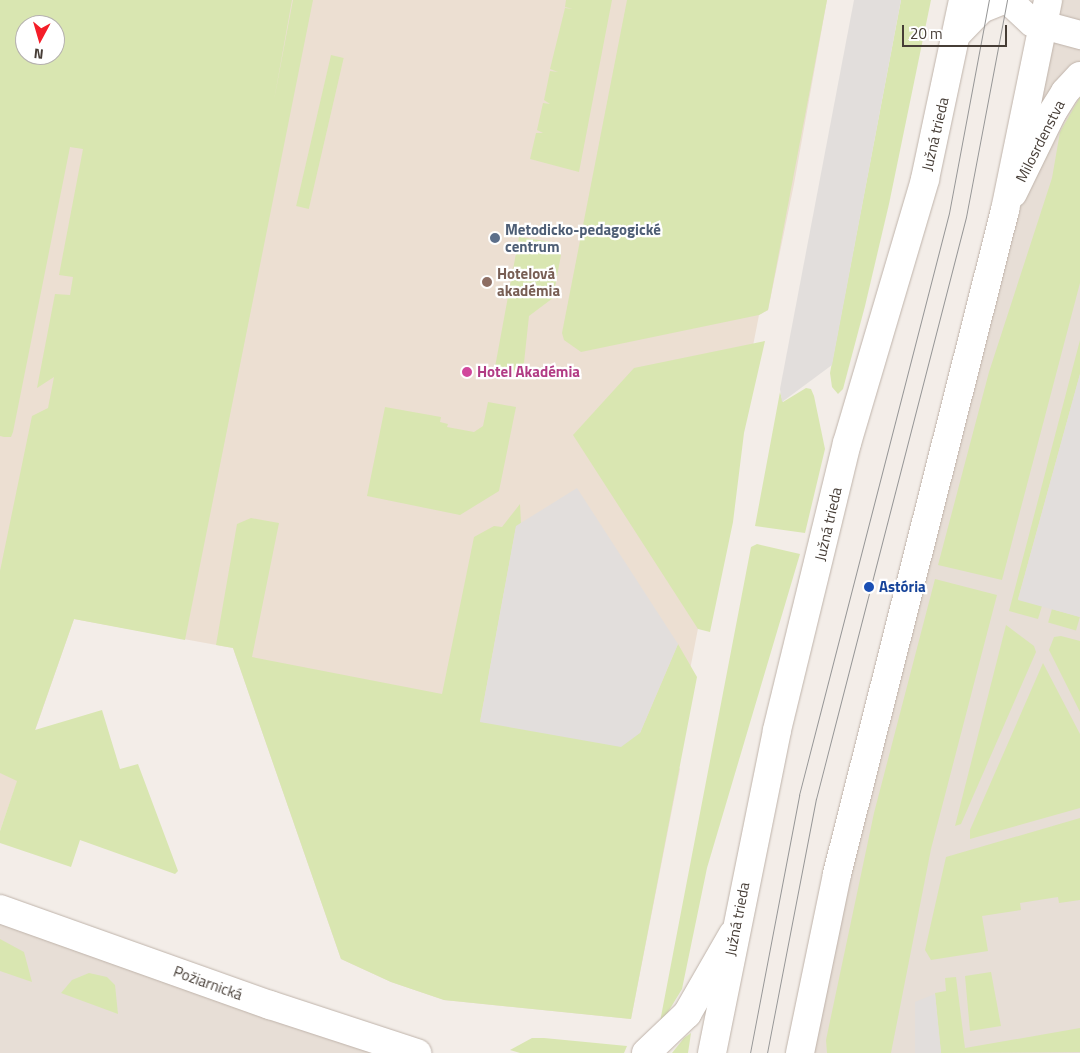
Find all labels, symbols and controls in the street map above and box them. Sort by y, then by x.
north arrow [15,15,65,65]
scale bar [905,15,1010,47]
text: 20 m [910,22,943,45]
text: N [33,43,44,65]
street label: Južná trieda [918,96,952,172]
street label: Milosrdenstva [1012,97,1068,185]
place label: Metodicko-pedagogické centrum [505,220,661,255]
marker: Metodicko-pedagogické centrum [489,232,501,244]
place label: Hotelová akadémia [497,264,560,299]
marker: Hotelová akadémia [481,276,493,288]
place label: Hotel Akadémia [477,363,580,381]
marker: Hotel Akadémia [461,366,473,378]
street label: Južná trieda [811,486,845,562]
place label: Astória [879,578,926,596]
marker: Astória [863,581,875,593]
street label: Južná trieda [721,881,753,957]
street label: Požiarnická [171,962,245,1004]

